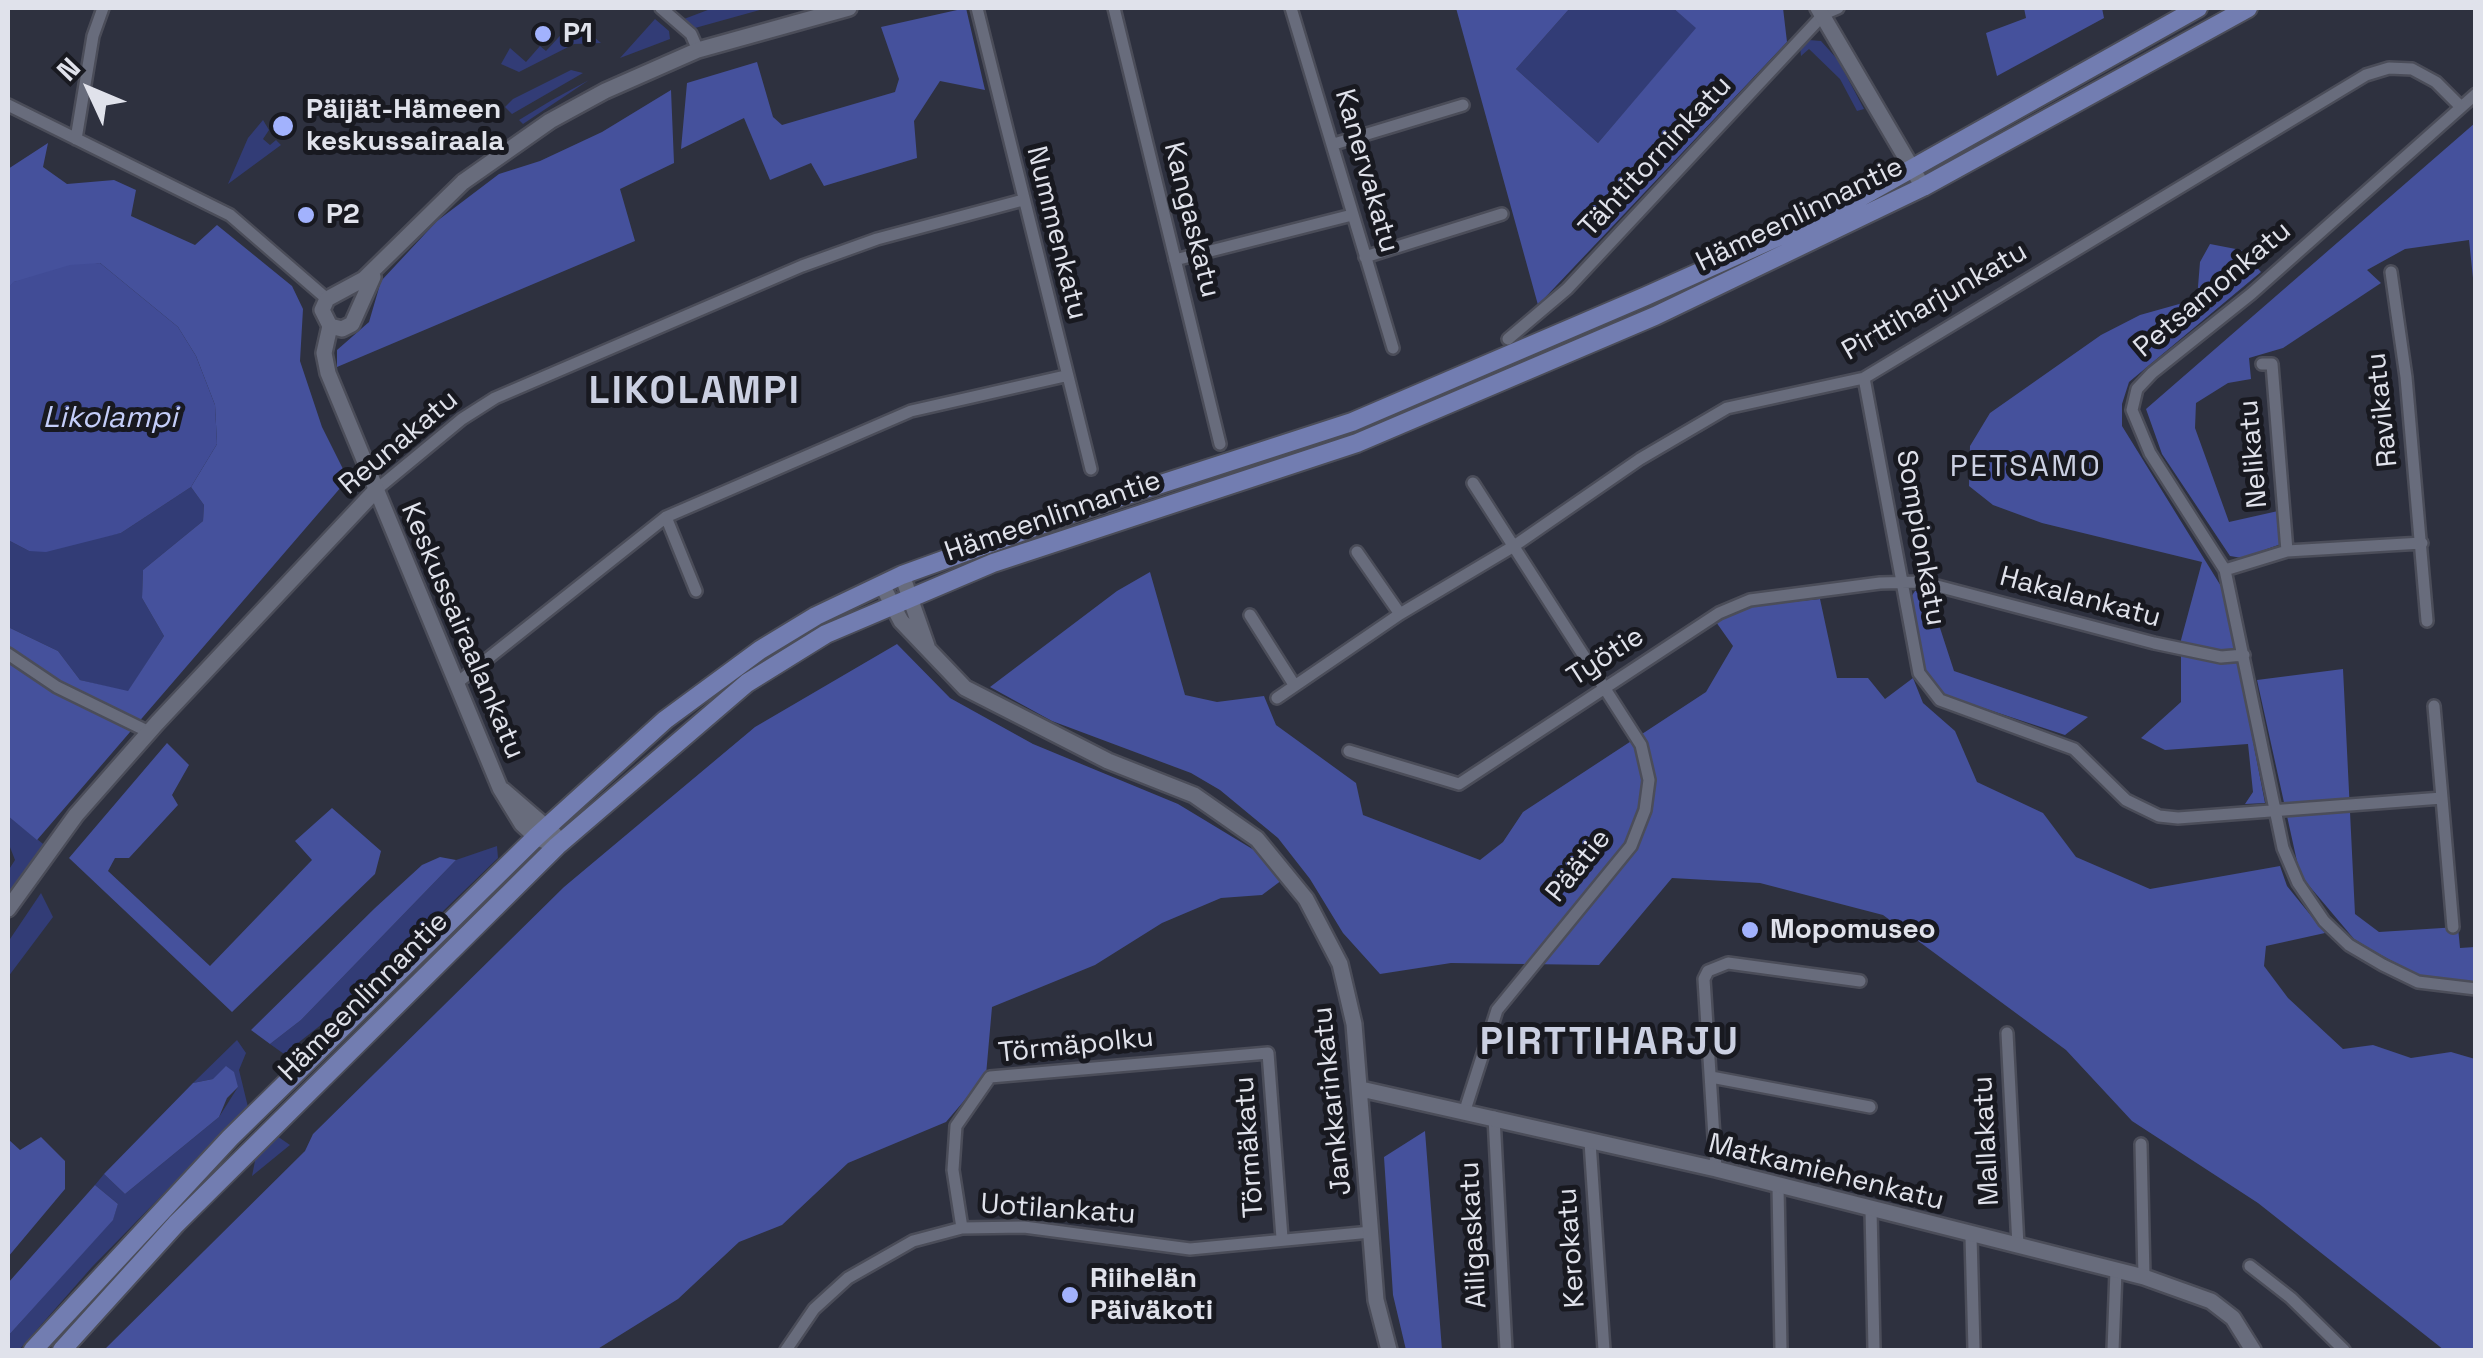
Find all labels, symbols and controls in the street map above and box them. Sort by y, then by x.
place label: P1 [563,17,593,51]
marker: P1 [532,23,554,45]
north arrow [40,40,140,140]
text: N [49,50,88,88]
street label: Tähtitorninkatu [1573,69,1739,245]
street label: Kanervakatu [1327,86,1405,256]
place label: Päijät-Hämeen keskussairaala [306,93,504,159]
marker: Päijät-Hämeen keskussairaala [270,113,296,139]
street label: Kangaskatu [1155,139,1227,301]
street label: Nummenkatu [1018,143,1094,323]
street label: Hämeenlinnantie [1691,150,1909,280]
place label: P2 [326,198,360,232]
marker: P2 [295,204,317,226]
street label: Petsamonkatu [2128,215,2298,365]
street label: Pirttiharjunkatu [1837,235,2033,369]
street label: Ravikatu [2360,351,2406,469]
district label: LIKOLAMPI [589,370,801,416]
street label: Reunakatu [333,384,465,502]
street label: Nelikatu [2233,398,2275,510]
water label: Likolampi [43,401,177,437]
street label: Sompionkatu [1888,447,1952,629]
district label: PETSAMO [1950,450,2102,486]
street label: Hämeenlinnantie [941,464,1165,570]
street label: Keskussairaalankatu [393,498,531,764]
street label: Hakalankatu [1996,560,2164,636]
street label: Työtie [1561,620,1651,694]
street label: Päätie [1539,823,1619,909]
street label: Hämeenlinnantie [272,905,456,1089]
place label: Mopomuseo [1770,913,1936,947]
marker: Mopomuseo [1739,919,1761,941]
street label: Jankkarinkatu [1306,1005,1360,1197]
street label: Törmäpolku [997,1021,1155,1071]
district label: PIRTTIHARJU [1480,1021,1740,1067]
street label: Törmäkatu [1228,1075,1272,1219]
street label: Mallakatu [1967,1075,2007,1207]
street label: Matkamiehenkatu [1705,1127,1947,1219]
street label: Ailigaskatu [1453,1161,1495,1309]
street label: Kerokatu [1551,1187,1593,1309]
street label: Uotilankatu [979,1188,1137,1232]
place label: Riihelän Päiväkoti [1090,1262,1213,1328]
marker: Riihelän Päiväkoti [1059,1284,1081,1306]

